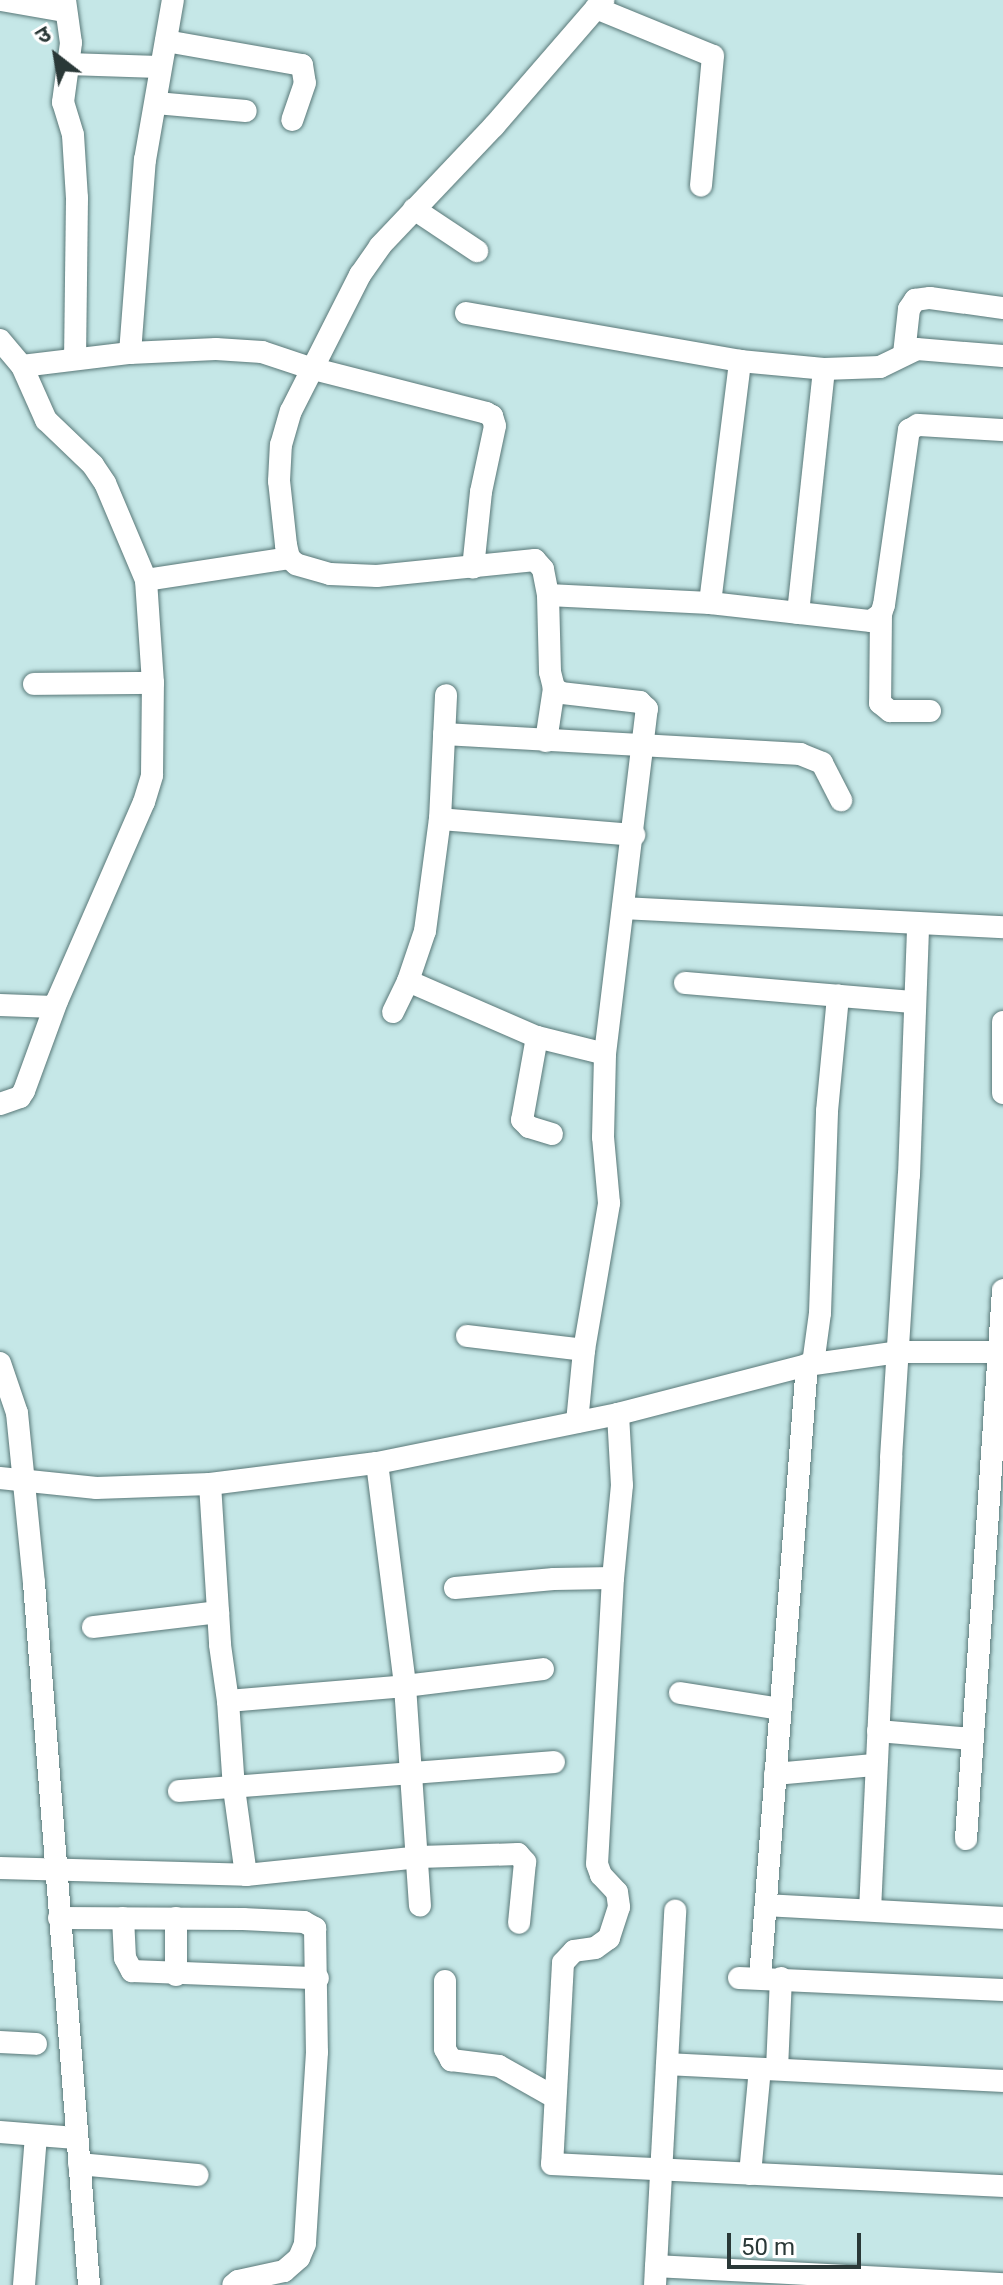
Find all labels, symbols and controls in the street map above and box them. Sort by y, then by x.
north arrow [16,16,96,96]
text: उ [31,21,55,49]
scale bar [731,2217,865,2267]
text: 50 m [741,2233,795,2261]

